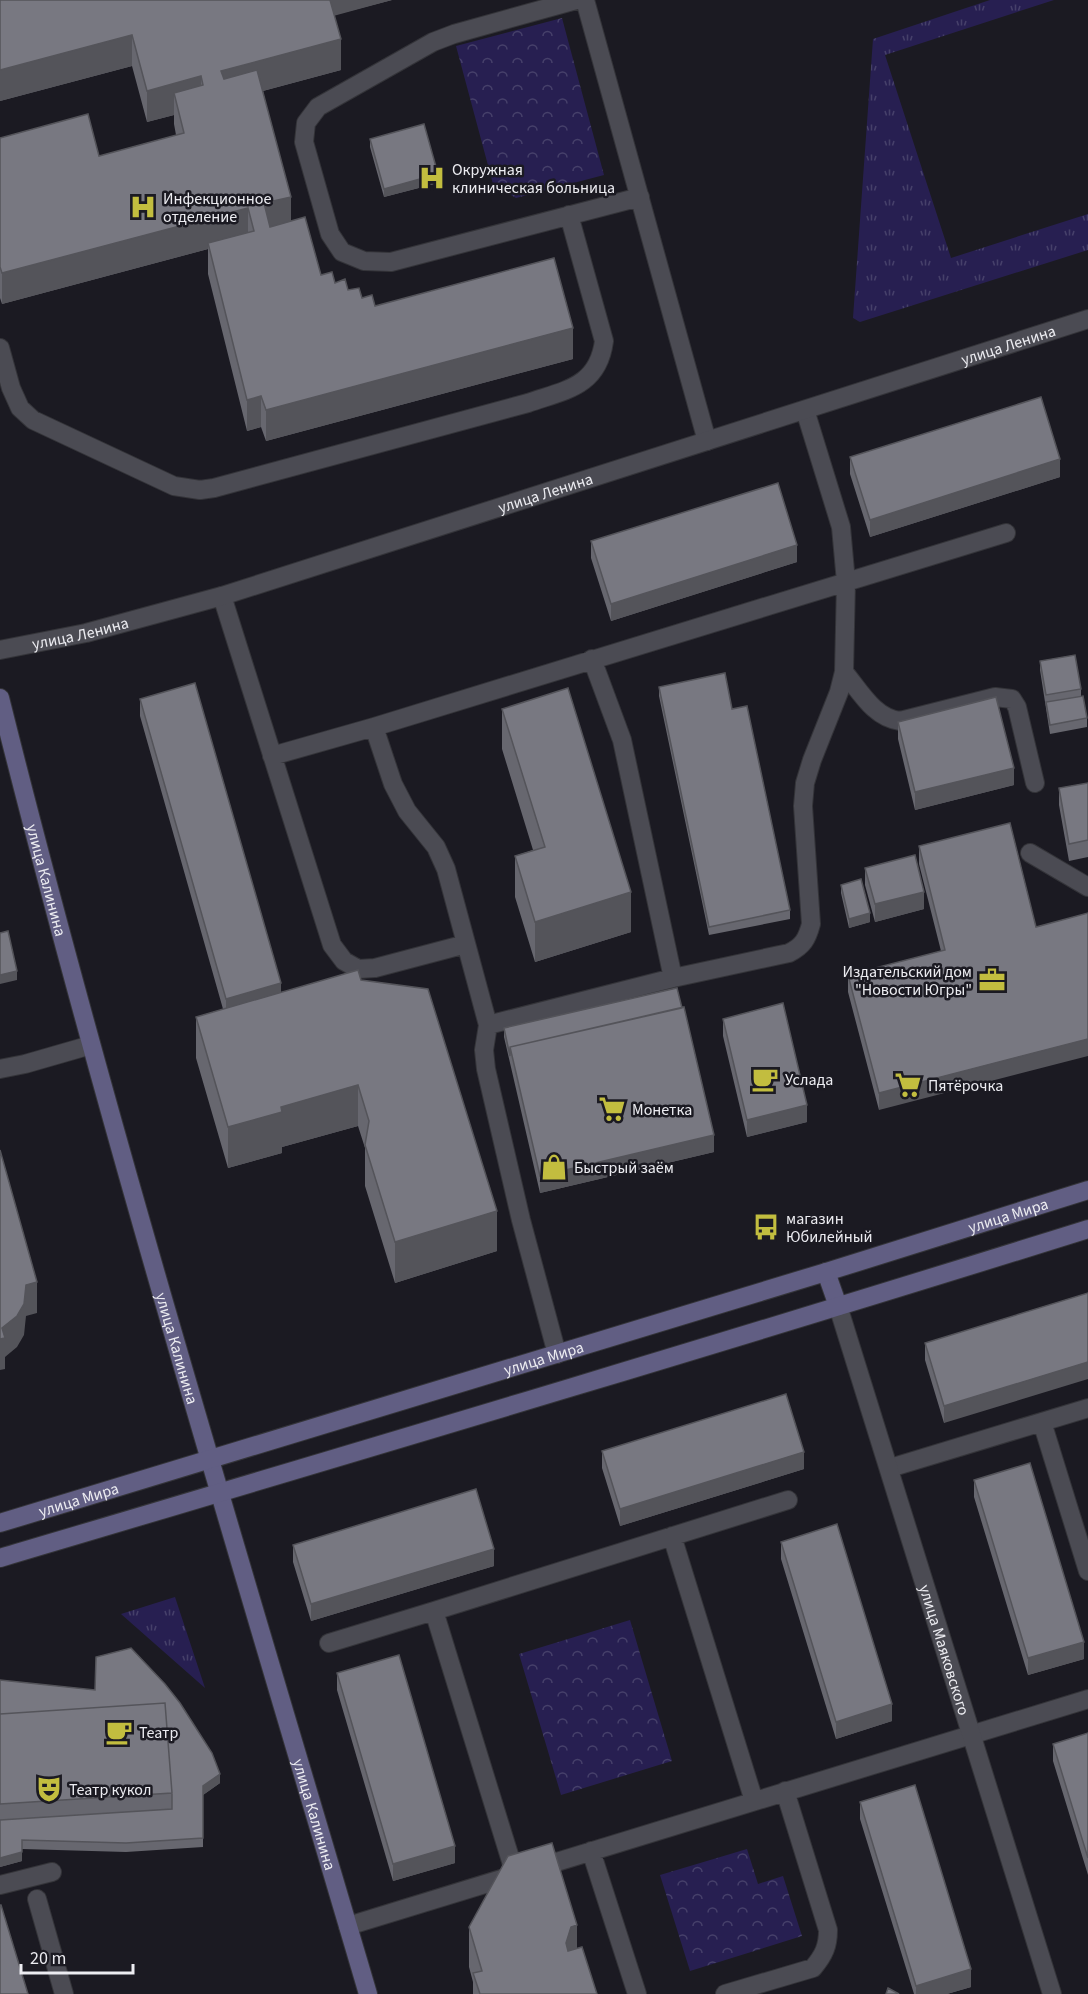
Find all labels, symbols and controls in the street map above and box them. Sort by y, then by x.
place label: Окружная клиническая больница [452,159,615,199]
hospital icon: Окружная клиническая больница [417,163,447,193]
place label: Инфекционное отделение [163,188,271,228]
hospital icon: Инфекционное отделение [128,192,158,222]
street label: улица Ленина [958,320,1059,371]
street label: улица Ленина [495,468,596,519]
street label: улица Ленина [30,612,131,655]
street label: улица Калинина [21,822,71,939]
place label: Издательский дом "Новости Югры" [842,961,972,1001]
office icon: Издательский дом "Новости Югры" [977,965,1007,995]
cafe icon: Услада [750,1064,780,1094]
place label: Услада [785,1069,833,1091]
supermarket icon: Пятёрочка [893,1070,923,1100]
place label: Пятёрочка [928,1075,1003,1097]
supermarket icon: Монетка [597,1094,627,1124]
place label: Монетка [632,1099,692,1121]
shop icon: Быстрый заём [539,1152,569,1182]
place label: Быстрый заём [574,1157,674,1179]
street label: улица Мира [966,1193,1051,1239]
place label: магазин Юбилейный [786,1208,873,1248]
bus stop icon: магазин Юбилейный [751,1212,781,1242]
street label: улица Калинина [150,1290,203,1407]
street label: улица Мира [501,1336,586,1381]
street label: улица Мира [36,1478,121,1523]
street label: улица Маяковского [913,1582,975,1718]
cafe icon: Театр [104,1717,134,1747]
place label: Театр [139,1722,178,1744]
street label: улица Калинина [287,1756,341,1873]
theatre icon: Театр кукол [34,1774,64,1804]
place label: Театр кукол [69,1779,152,1801]
scale bar [21,1937,134,1975]
text: 20 m [30,1946,66,1971]

